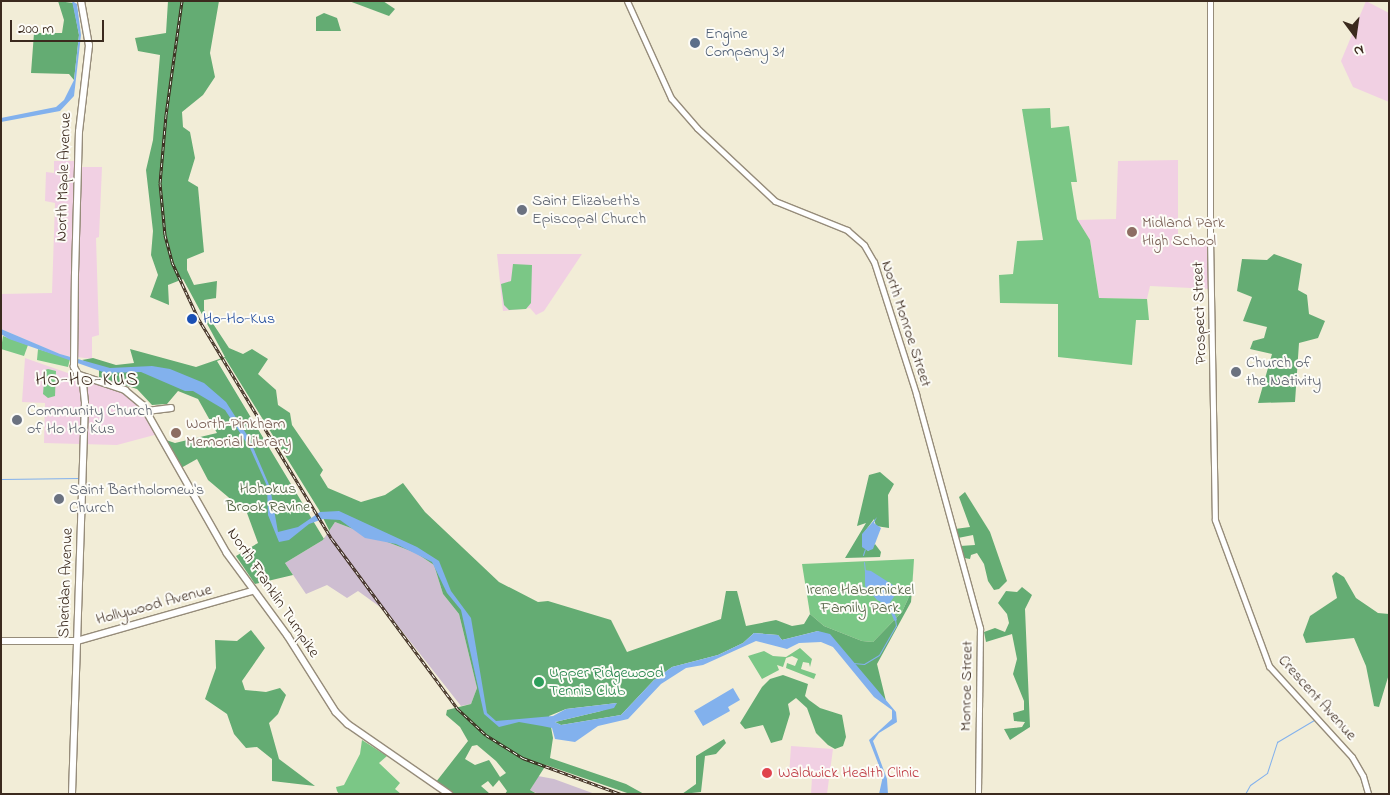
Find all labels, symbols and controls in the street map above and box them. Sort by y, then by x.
scale bar [12,10,106,42]
north arrow [1330,10,1380,60]
text: 200 m [18,18,54,40]
place label: Engine Company 31 [705,24,784,62]
marker: Engine Company 31 [689,37,701,49]
text: N [1352,39,1366,61]
street label: North Maple Avenue [52,112,76,242]
place label: Saint Elizabeth's Episcopal Church [532,191,646,229]
marker: Saint Elizabeth's Episcopal Church [516,204,528,216]
place label: Midland Park High School [1142,213,1225,251]
marker: Midland Park High School [1126,226,1138,238]
street label: North Monroe Street [877,258,935,390]
street label: Prospect Street [1189,261,1211,365]
place label: Ho-Ho-Kus [203,309,275,329]
marker: Ho-Ho-Kus [185,312,199,326]
place label: Church of the Nativity [1246,353,1321,391]
marker: Church of the Nativity [1230,366,1242,378]
district label: HO-HO-KUS [34,370,140,392]
place label: Community Church of Ho Ho Kus [27,401,152,439]
marker: Community Church of Ho Ho Kus [11,414,23,426]
place label: Worth-Pinkham Memorial Library [186,414,291,452]
marker: Worth-Pinkham Memorial Library [170,427,182,439]
park label: Hohokus Brook Ravine [226,479,310,517]
place label: Saint Bartholomew's Church [69,480,204,518]
marker: Saint Bartholomew's Church [53,493,65,505]
street label: North Franklin Turnpike [223,525,323,661]
street label: Sheridan Avenue [54,528,78,638]
street label: Hollywood Avenue [94,580,214,630]
park label: Irene Habernickel Family Park [806,580,914,618]
street label: Monroe Street [957,640,977,732]
street label: Crescent Avenue [1274,651,1360,745]
place label: Upper Ridgewood Tennis Club [549,663,664,701]
marker: Upper Ridgewood Tennis Club [533,676,545,688]
place label: Waldwick Health Clinic [778,763,919,783]
marker: Waldwick Health Clinic [760,766,774,780]

